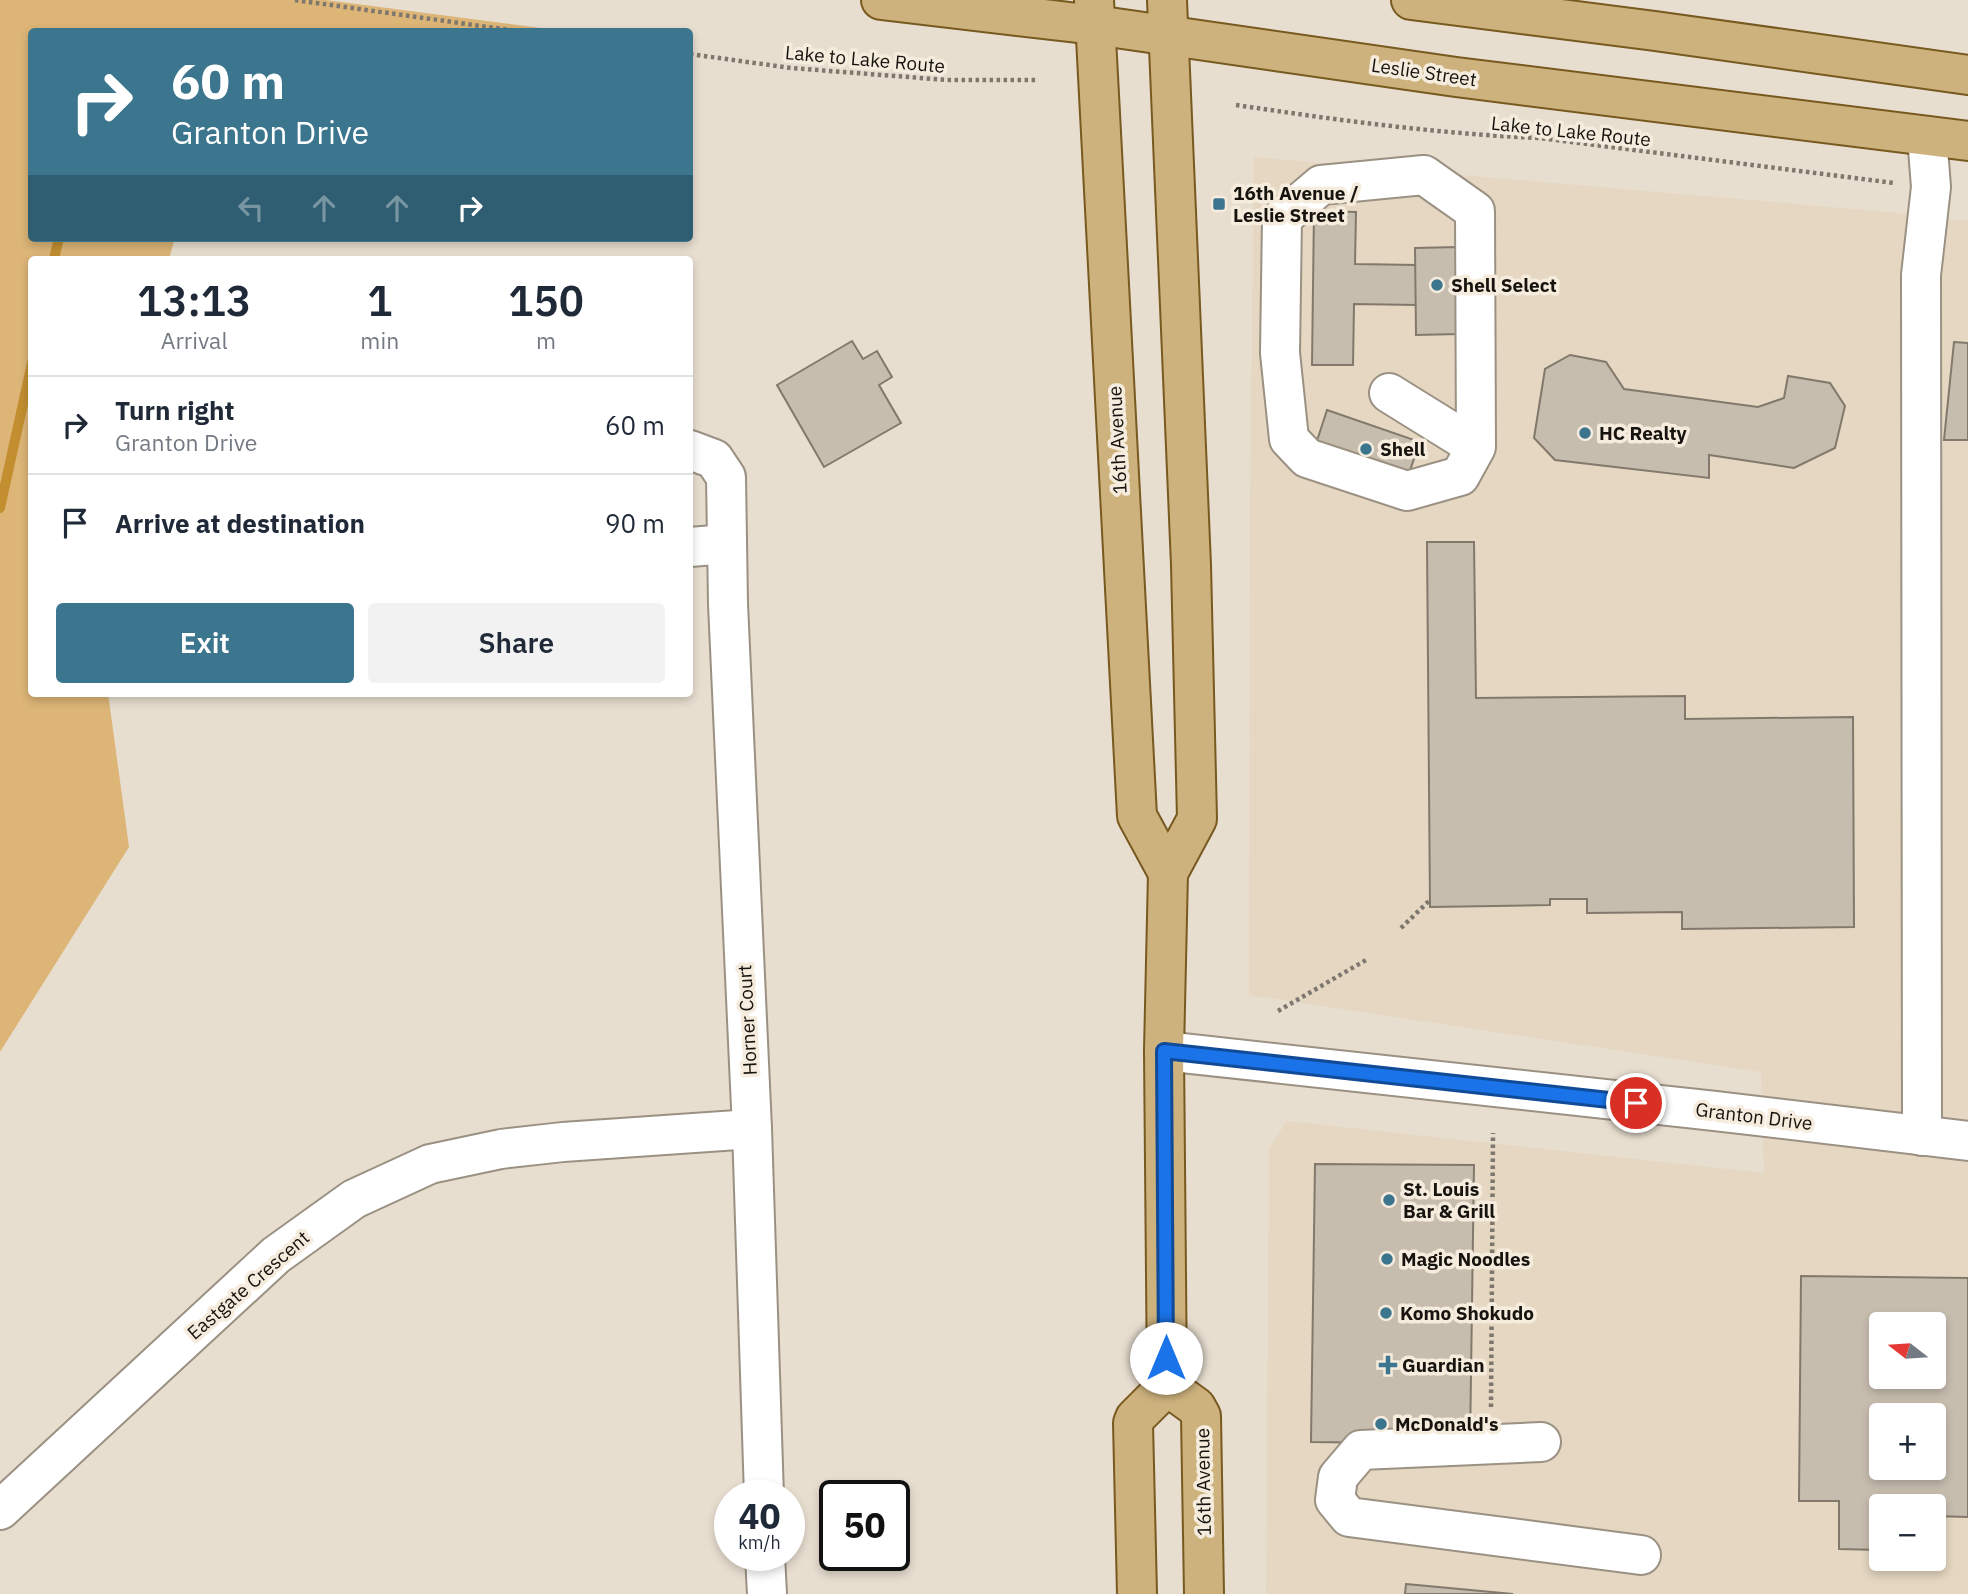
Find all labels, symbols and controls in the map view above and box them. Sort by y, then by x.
street label: Lake to Lake Route [784,40,946,78]
text: 60 m [171,49,285,112]
street label: Leslie Street [1370,53,1478,91]
icon: right [56,56,147,147]
text: Granton Drive [171,111,369,153]
street label: Lake to Lake Route [1490,111,1652,151]
place label: 16th Avenue / Leslie Street [1233,181,1359,227]
icon: left [232,189,270,227]
icon: ahead [305,189,343,227]
icon: ahead [378,189,416,227]
icon: right [451,189,489,227]
marker: 16th Avenue / Leslie Street [1211,196,1227,212]
text: 13:13 [137,273,251,328]
text: 1 [367,273,392,328]
text: 150 [508,273,584,328]
place label: Shell Select [1451,273,1557,297]
marker: Shell Select [1429,277,1445,293]
text: Arrival [161,325,228,355]
text: min [360,325,399,355]
text: m [536,325,556,355]
street label: 16th Avenue [1102,385,1132,495]
text: Turn right [115,393,234,427]
icon: right [56,406,94,444]
text: 60 m [605,408,665,442]
place label: HC Realty [1599,421,1688,445]
marker: HC Realty [1577,425,1593,441]
text: Granton Drive [115,427,257,457]
place label: Shell [1380,437,1425,461]
marker: Shell [1358,441,1374,457]
icon: arrive [56,504,94,542]
text: Arrive at destination [115,506,365,540]
text: 90 m [605,506,665,540]
button: Exit [56,603,354,683]
button: Share [368,603,665,683]
street label: Horner Court [732,964,762,1076]
pin [1606,1073,1666,1133]
icon: arrive [1617,1084,1655,1122]
street label: Granton Drive [1694,1097,1814,1135]
place label: St. Louis Bar & Grill [1403,1177,1495,1223]
marker: St. Louis Bar & Grill [1381,1192,1397,1208]
street label: Eastgate Crescent [182,1225,314,1345]
place label: Magic Noodles [1401,1247,1530,1271]
marker: Magic Noodles [1379,1251,1395,1267]
place label: Komo Shokudo [1400,1301,1534,1325]
marker: Komo Shokudo [1378,1305,1394,1321]
north arrow [1869,1312,1946,1390]
map controls [1869,1312,1946,1571]
position arrow [1129,1321,1203,1395]
place label: Guardian [1402,1353,1485,1377]
marker: Guardian [1380,1357,1396,1373]
button: + [1869,1403,1946,1480]
place label: McDonald's [1395,1412,1498,1436]
marker: McDonald's [1373,1416,1389,1432]
street label: 16th Avenue [1190,1428,1216,1536]
speed limit sign: 50 [819,1480,910,1571]
text: 40 [738,1493,781,1539]
button: − [1869,1494,1946,1571]
text: km/h [738,1531,781,1554]

